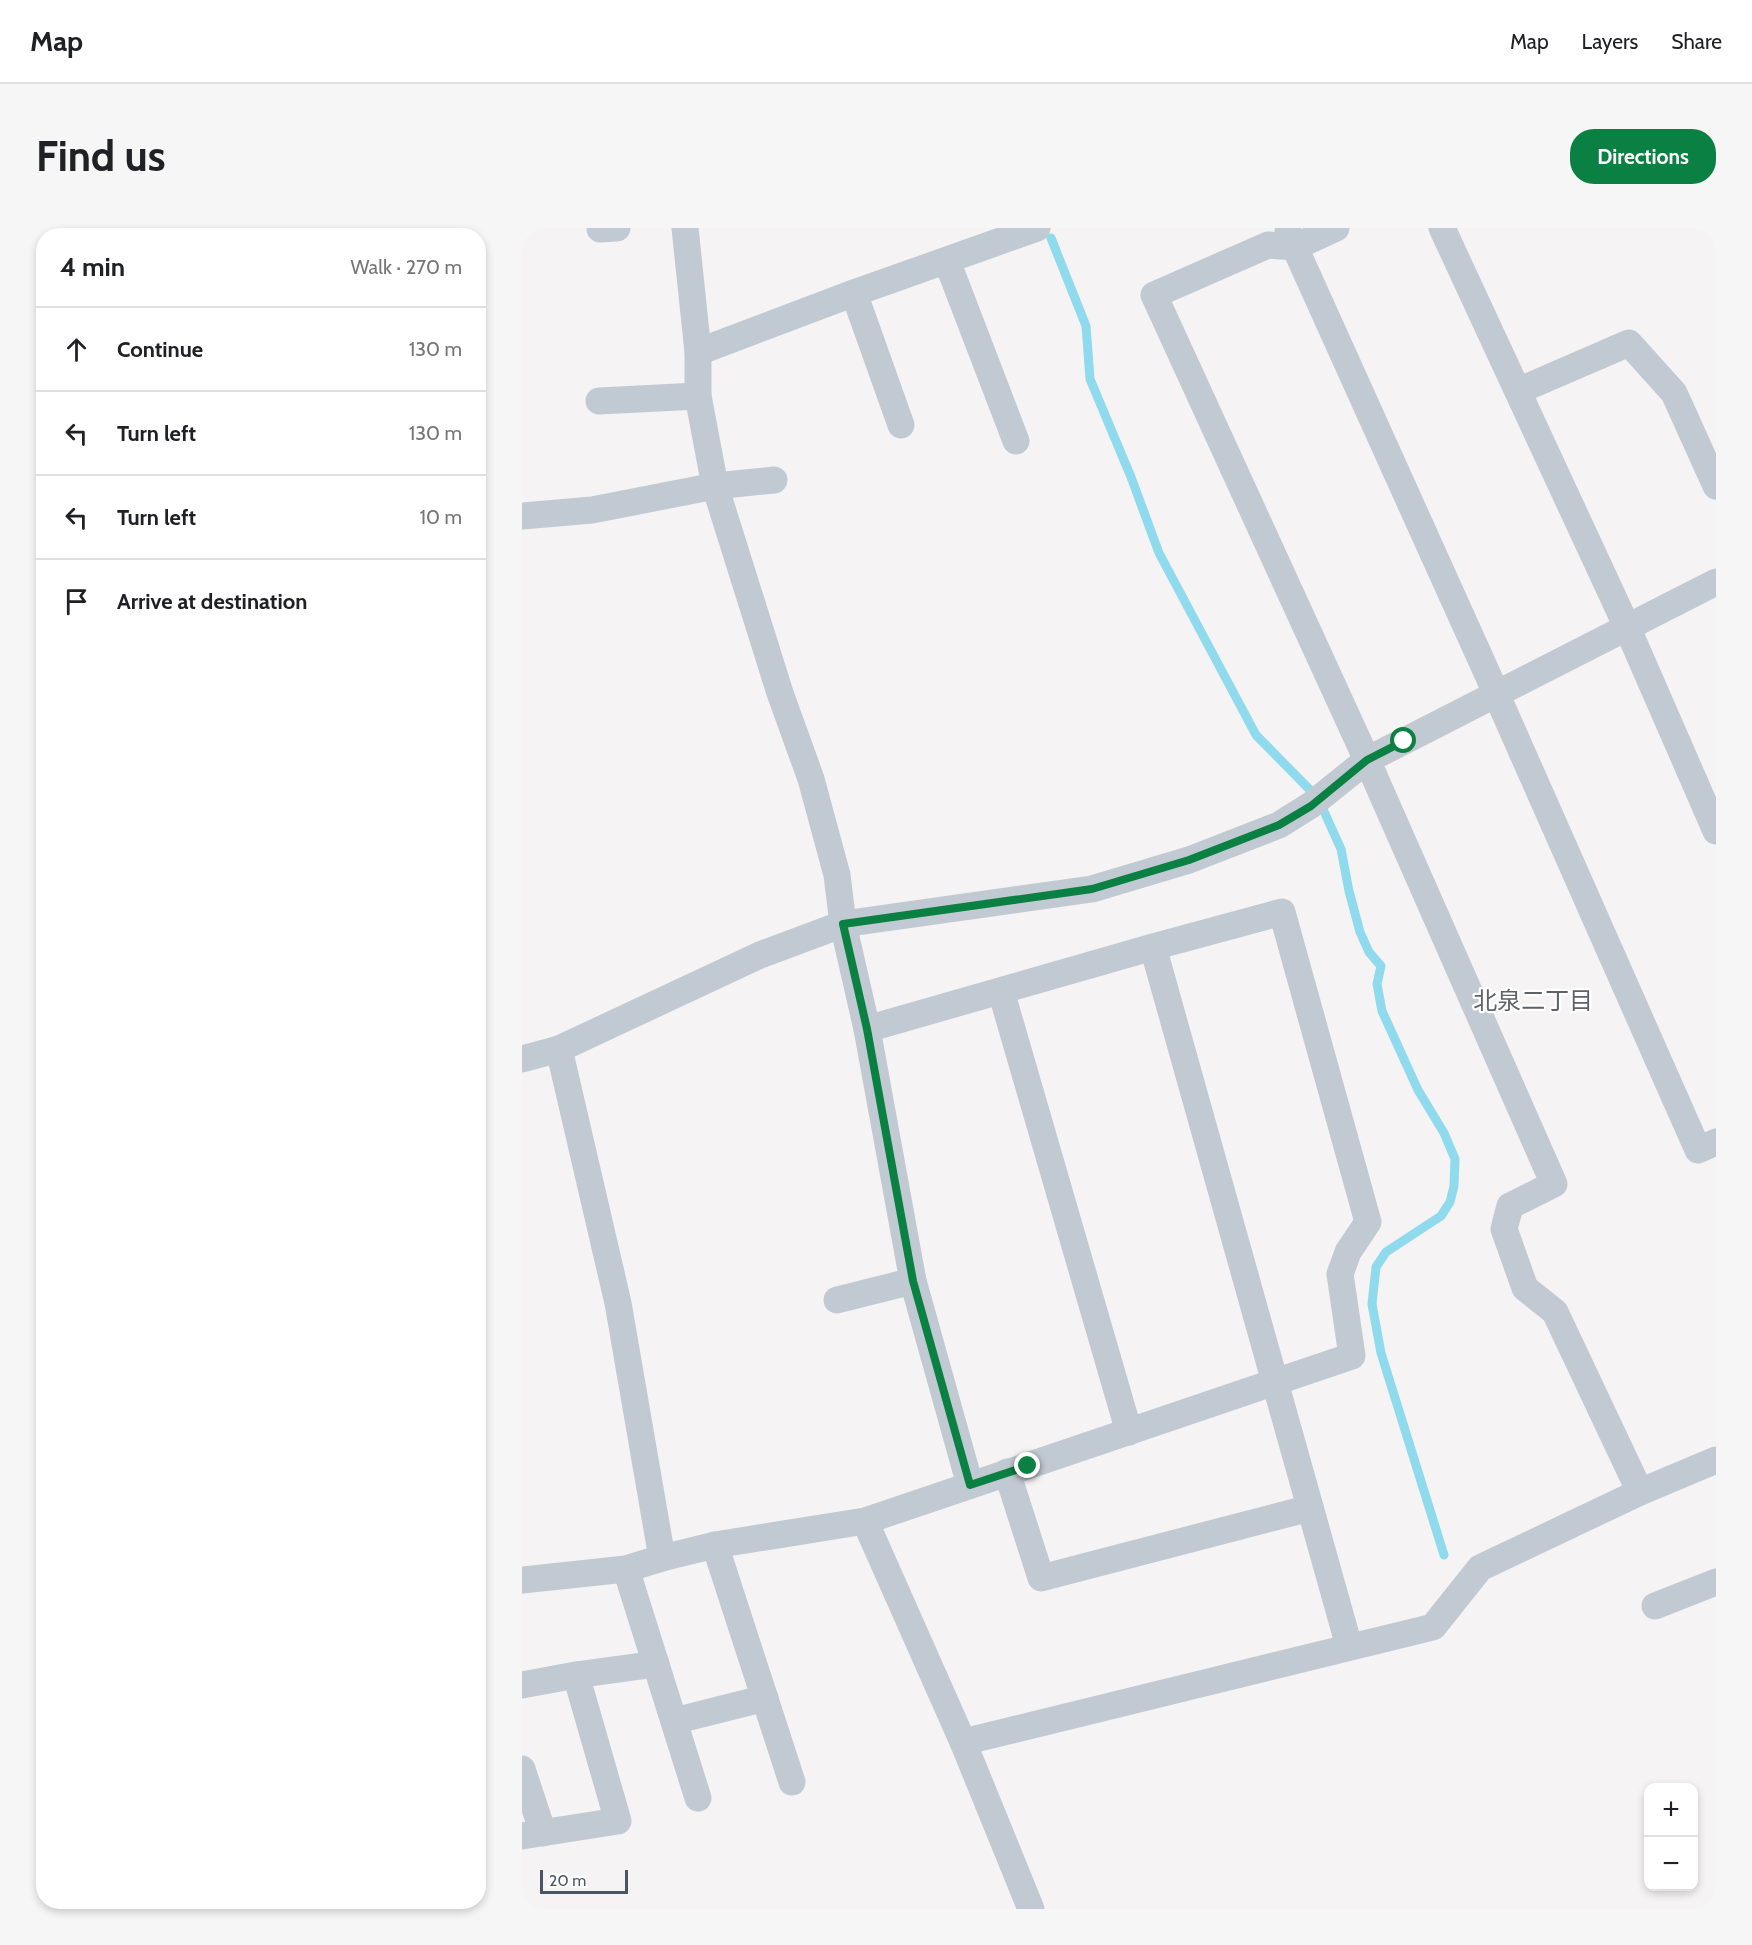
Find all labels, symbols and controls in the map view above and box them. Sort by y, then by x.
text: Map [30,24,83,58]
text: Map [1510,29,1549,54]
text: Layers [1582,29,1638,54]
text: Share [1671,29,1722,54]
button: Directions [1570,129,1716,184]
text: Find us [36,130,165,182]
text: 4 min [60,251,125,283]
text: Walk · 270 m [350,255,462,279]
icon: ahead [60,333,93,366]
text: Continue [117,336,203,363]
text: 130 m [409,337,462,361]
icon: left [60,417,93,450]
text: Turn left [117,420,196,447]
text: 130 m [409,421,462,445]
icon: left [60,501,93,534]
text: Turn left [117,504,196,531]
text: 10 m [419,505,462,529]
icon: arrive [60,585,93,618]
text: Arrive at destination [117,588,307,615]
route start [1390,727,1416,753]
district label: 北泉二丁目 [1473,986,1593,1015]
route end [1014,1452,1040,1478]
map controls [1644,1783,1698,1891]
button: + [1644,1783,1698,1837]
button: − [1644,1837,1698,1891]
scale bar [540,1867,628,1894]
text: 20 m [549,1871,586,1890]

